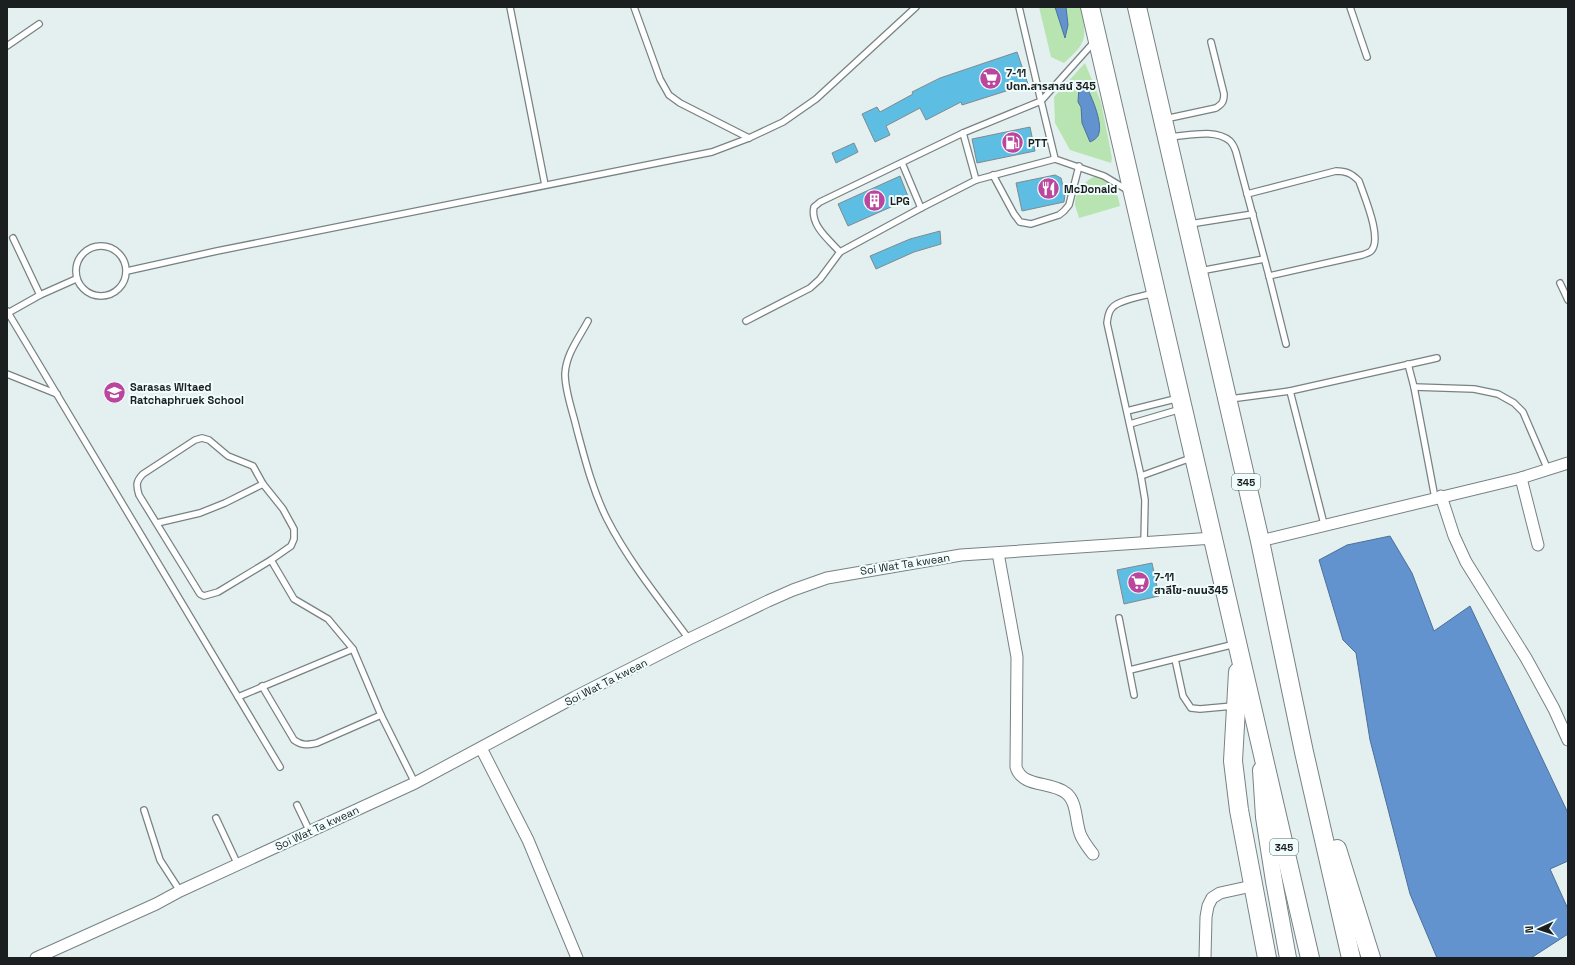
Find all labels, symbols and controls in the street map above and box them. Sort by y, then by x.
supermarket icon: 7-11 ปตท.สารสาสน์ 345 [977,66,1003,92]
place label: 7-11 ปตท.สารสาสน์ 345 [1006,66,1096,93]
fuel station icon: PTT [999,130,1025,156]
place label: PTT [1028,136,1048,150]
restaurant icon: McDonald [1036,176,1062,202]
place label: McDonald [1064,182,1117,196]
building icon: LPG [861,188,887,214]
place label: LPG [890,194,910,208]
school or university icon: Sarasas Witaed Ratchaphruek School [102,380,128,406]
place label: Sarasas Witaed Ratchaphruek School [130,380,244,407]
road number: 345 [1232,474,1260,490]
street label: Soi Wat Ta kwean [859,550,951,578]
supermarket icon: 7-11 สาลีโข-ถนน345 [1125,570,1151,596]
place label: 7-11 สาลีโข-ถนน345 [1154,570,1229,597]
street label: Soi Wat Ta kwean [562,655,650,709]
street label: Soi Wat Ta kwean [273,802,361,854]
road number: 345 [1270,839,1298,855]
north arrow [1519,909,1559,949]
text: N [1522,925,1536,934]

